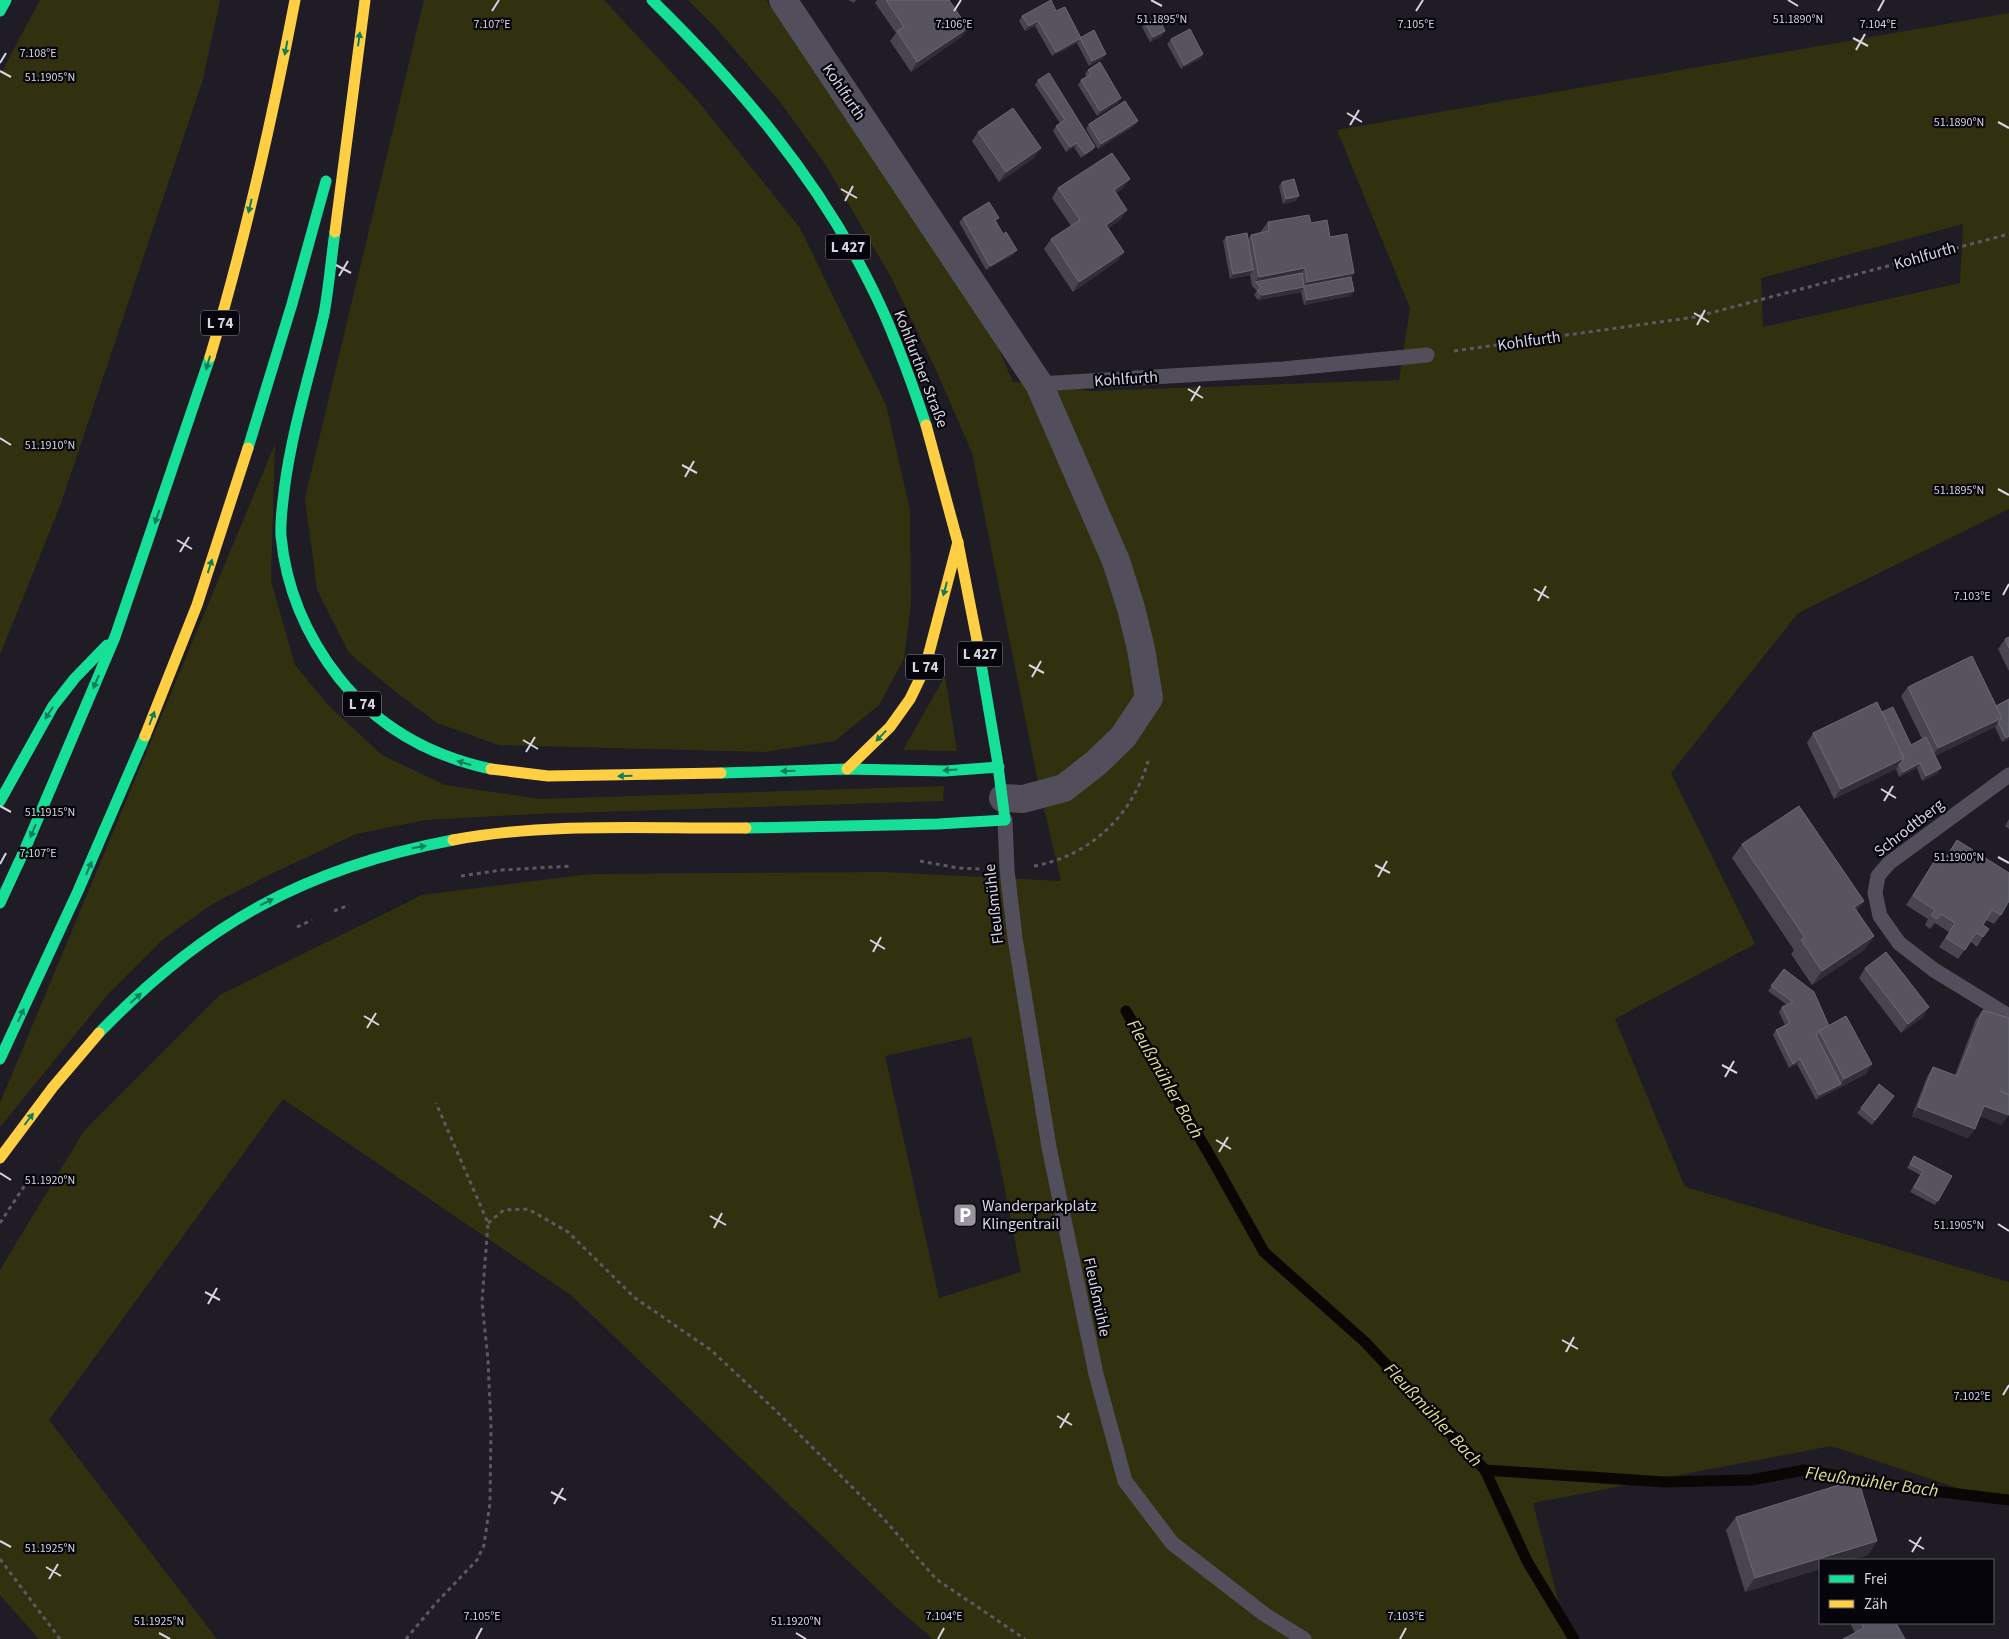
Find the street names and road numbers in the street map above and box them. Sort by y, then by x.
street label: Kohlfurth [817,59,871,125]
road number: L 427 [826,234,870,260]
street label: Kohlfurth [1891,237,1959,275]
street label: Kohlfurther Straße [888,307,954,431]
road number: L 74 [201,310,239,336]
street label: Kohlfurth [1496,326,1562,356]
street label: Kohlfurth [1093,366,1159,392]
road number: L 427 [958,642,1002,666]
road number: L 74 [906,654,944,680]
road number: L 74 [343,692,381,716]
street label: Schrodtberg [1869,794,1949,862]
street label: Fleußmühle [979,863,1009,945]
street label: Fleußmühle [1078,1255,1116,1339]

